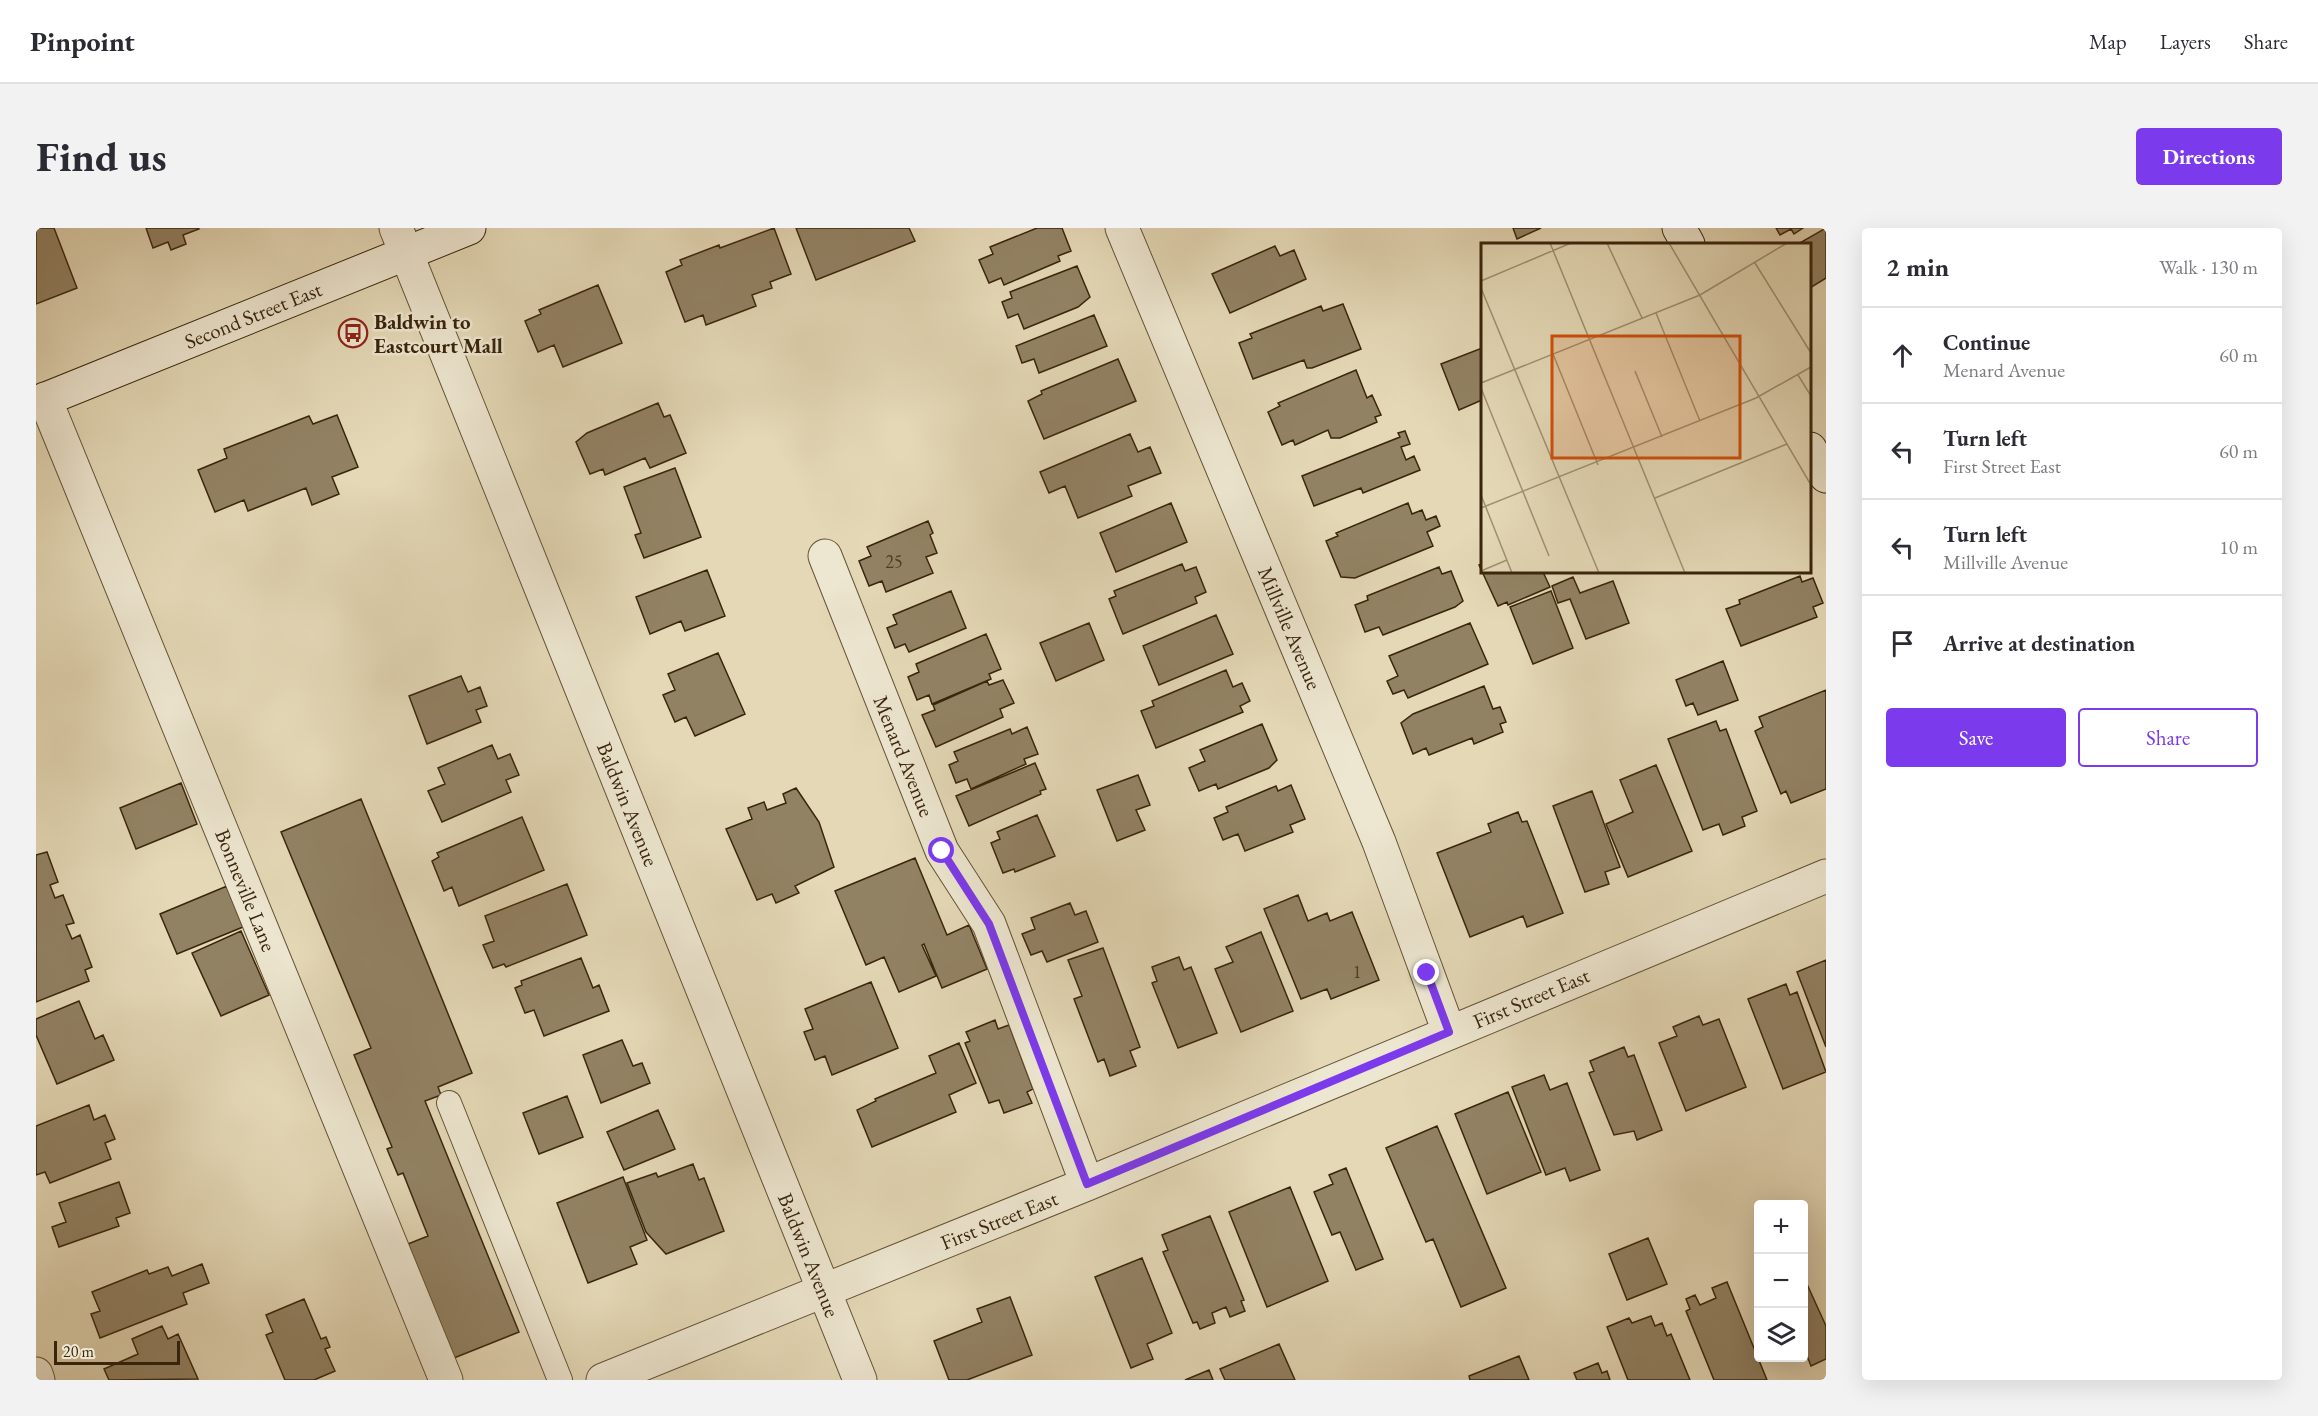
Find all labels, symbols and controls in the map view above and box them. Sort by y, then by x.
text: Pinpoint [30,23,135,59]
text: Map [2089,28,2127,55]
text: Layers [2160,28,2211,55]
text: Share [2244,28,2288,55]
button: Directions [2136,128,2282,185]
text: Find us [36,129,167,184]
inset map [1481,243,1811,573]
text: 2 min [1886,250,1949,284]
text: Walk · 130 m [2159,254,2258,280]
street label: Second Street East [180,275,326,355]
place label: Baldwin to Eastcourt Mall [374,308,503,359]
bus stop icon: Baldwin to Eastcourt Mall [337,317,369,349]
text: Continue [1943,328,2030,357]
icon: ahead [1886,339,1919,372]
text: 60 m [2219,342,2258,368]
text: Menard Avenue [1943,357,2065,383]
text: Turn left [1943,424,2027,453]
icon: left [1886,435,1919,468]
text: 60 m [2219,438,2258,464]
text: First Street East [1943,453,2061,479]
text: Turn left [1943,520,2027,549]
icon: left [1886,531,1919,564]
text: 10 m [2219,534,2258,560]
text: Millville Avenue [1943,549,2068,575]
house number: 25 [885,550,903,573]
street label: Millville Avenue [1252,562,1328,694]
icon: arrive [1886,627,1919,660]
text: Arrive at destination [1943,629,2135,658]
street label: Menard Avenue [867,691,941,821]
button: Save [1886,708,2066,767]
button: Share [2078,708,2258,767]
street label: Baldwin Avenue [591,738,665,870]
street label: Bonneville Lane [209,825,283,955]
route start [928,837,954,863]
route end [1413,959,1439,985]
house number: 1 [1353,960,1361,983]
street label: First Street East [1469,961,1594,1035]
street label: First Street East [937,1184,1062,1256]
street label: Baldwin Avenue [772,1189,846,1321]
map controls [1754,1200,1808,1362]
button: + [1754,1200,1808,1254]
button: − [1754,1254,1808,1308]
button: layers [1754,1308,1808,1362]
scale bar [54,1338,180,1366]
text: 20 m [63,1341,94,1362]

